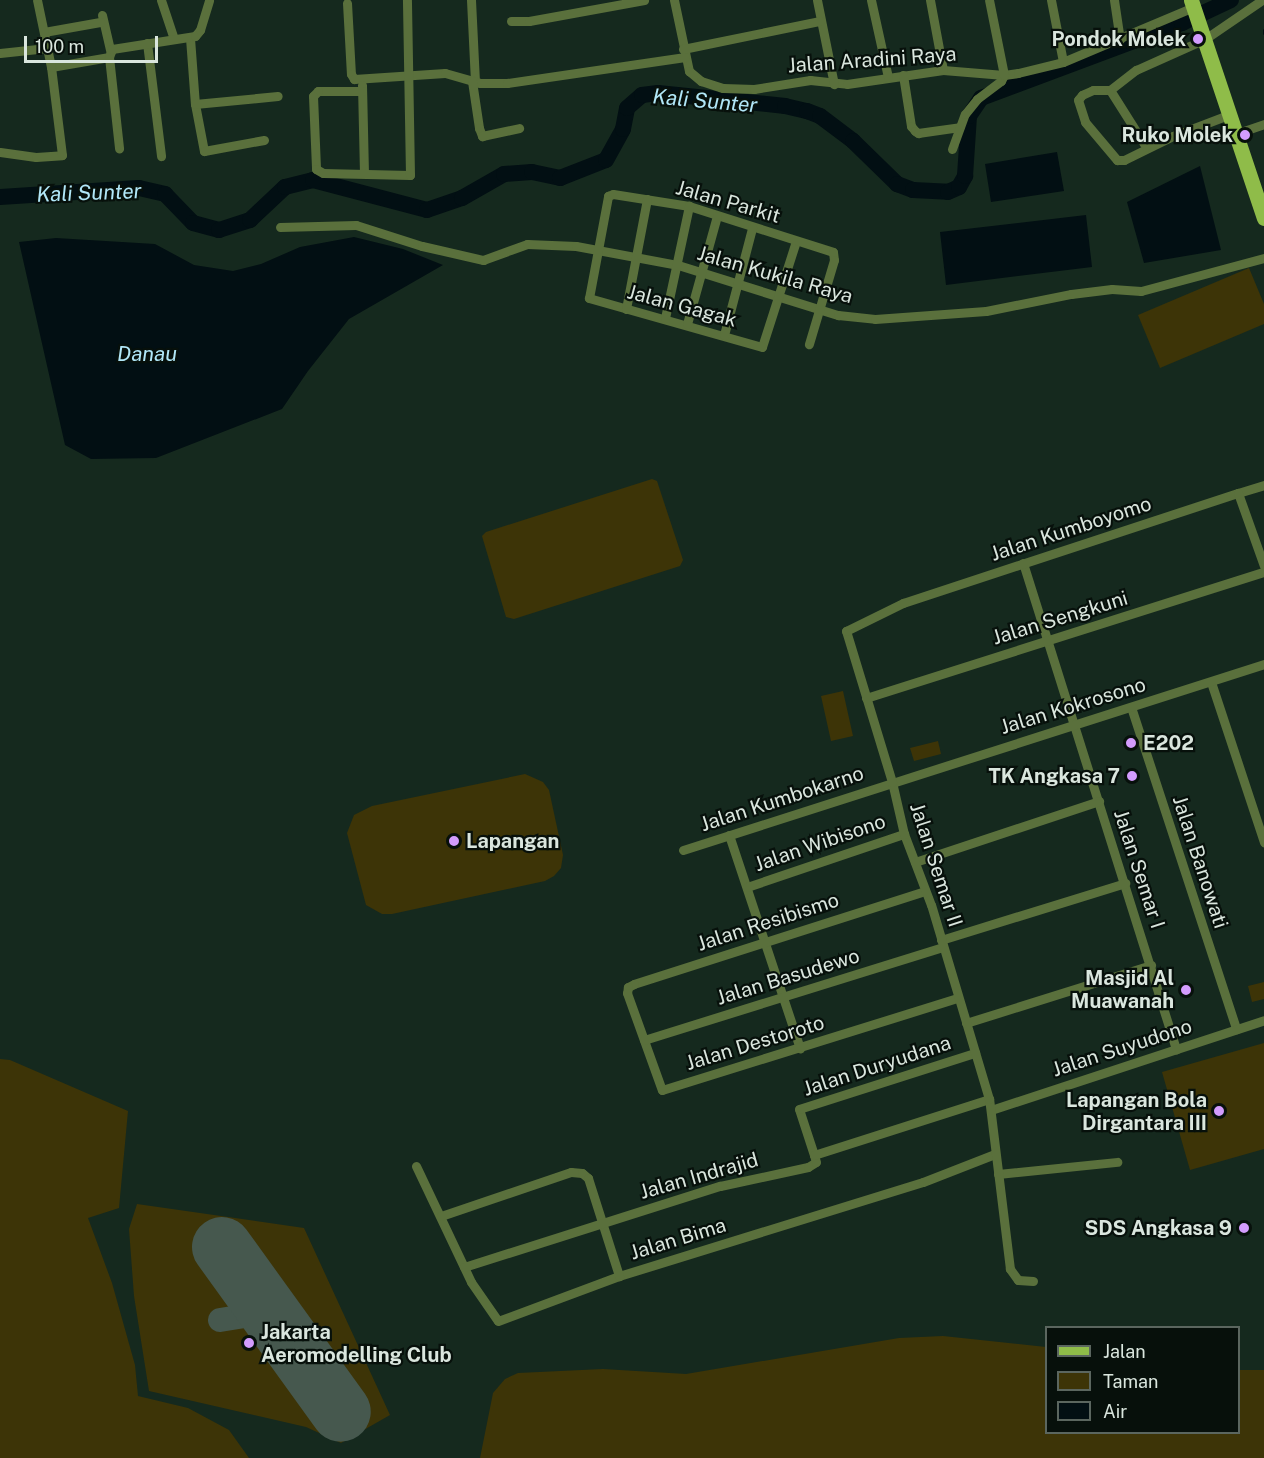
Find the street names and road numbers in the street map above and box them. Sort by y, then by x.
street label: Jalan Aradini Raya [787,42,957,78]
street label: Jalan Parkit [673,176,783,228]
street label: Jalan Kukila Raya [694,241,856,309]
street label: Jalan Gagak [625,280,739,332]
street label: Jalan Kumboyomo [987,492,1155,566]
street label: Jalan Sengkuni [989,586,1131,650]
street label: Jalan Kokrosono [997,672,1149,740]
street label: Jalan Kumbokarno [697,761,867,837]
street label: Jalan Banowati [1167,793,1233,931]
street label: Jalan Semar II [905,800,967,930]
street label: Jalan Semar I [1108,806,1170,932]
street label: Jalan Wibisono [751,809,889,877]
street label: Jalan Resibismo [694,888,842,956]
street label: Jalan Basudewo [714,944,862,1010]
street label: Jalan Destoroto [683,1011,827,1075]
street label: Jalan Suyudono [1049,1014,1195,1082]
street label: Jalan Duryudana [800,1031,954,1101]
street label: Jalan Indrajid [637,1148,761,1204]
street label: Jalan Bima [627,1213,729,1265]

